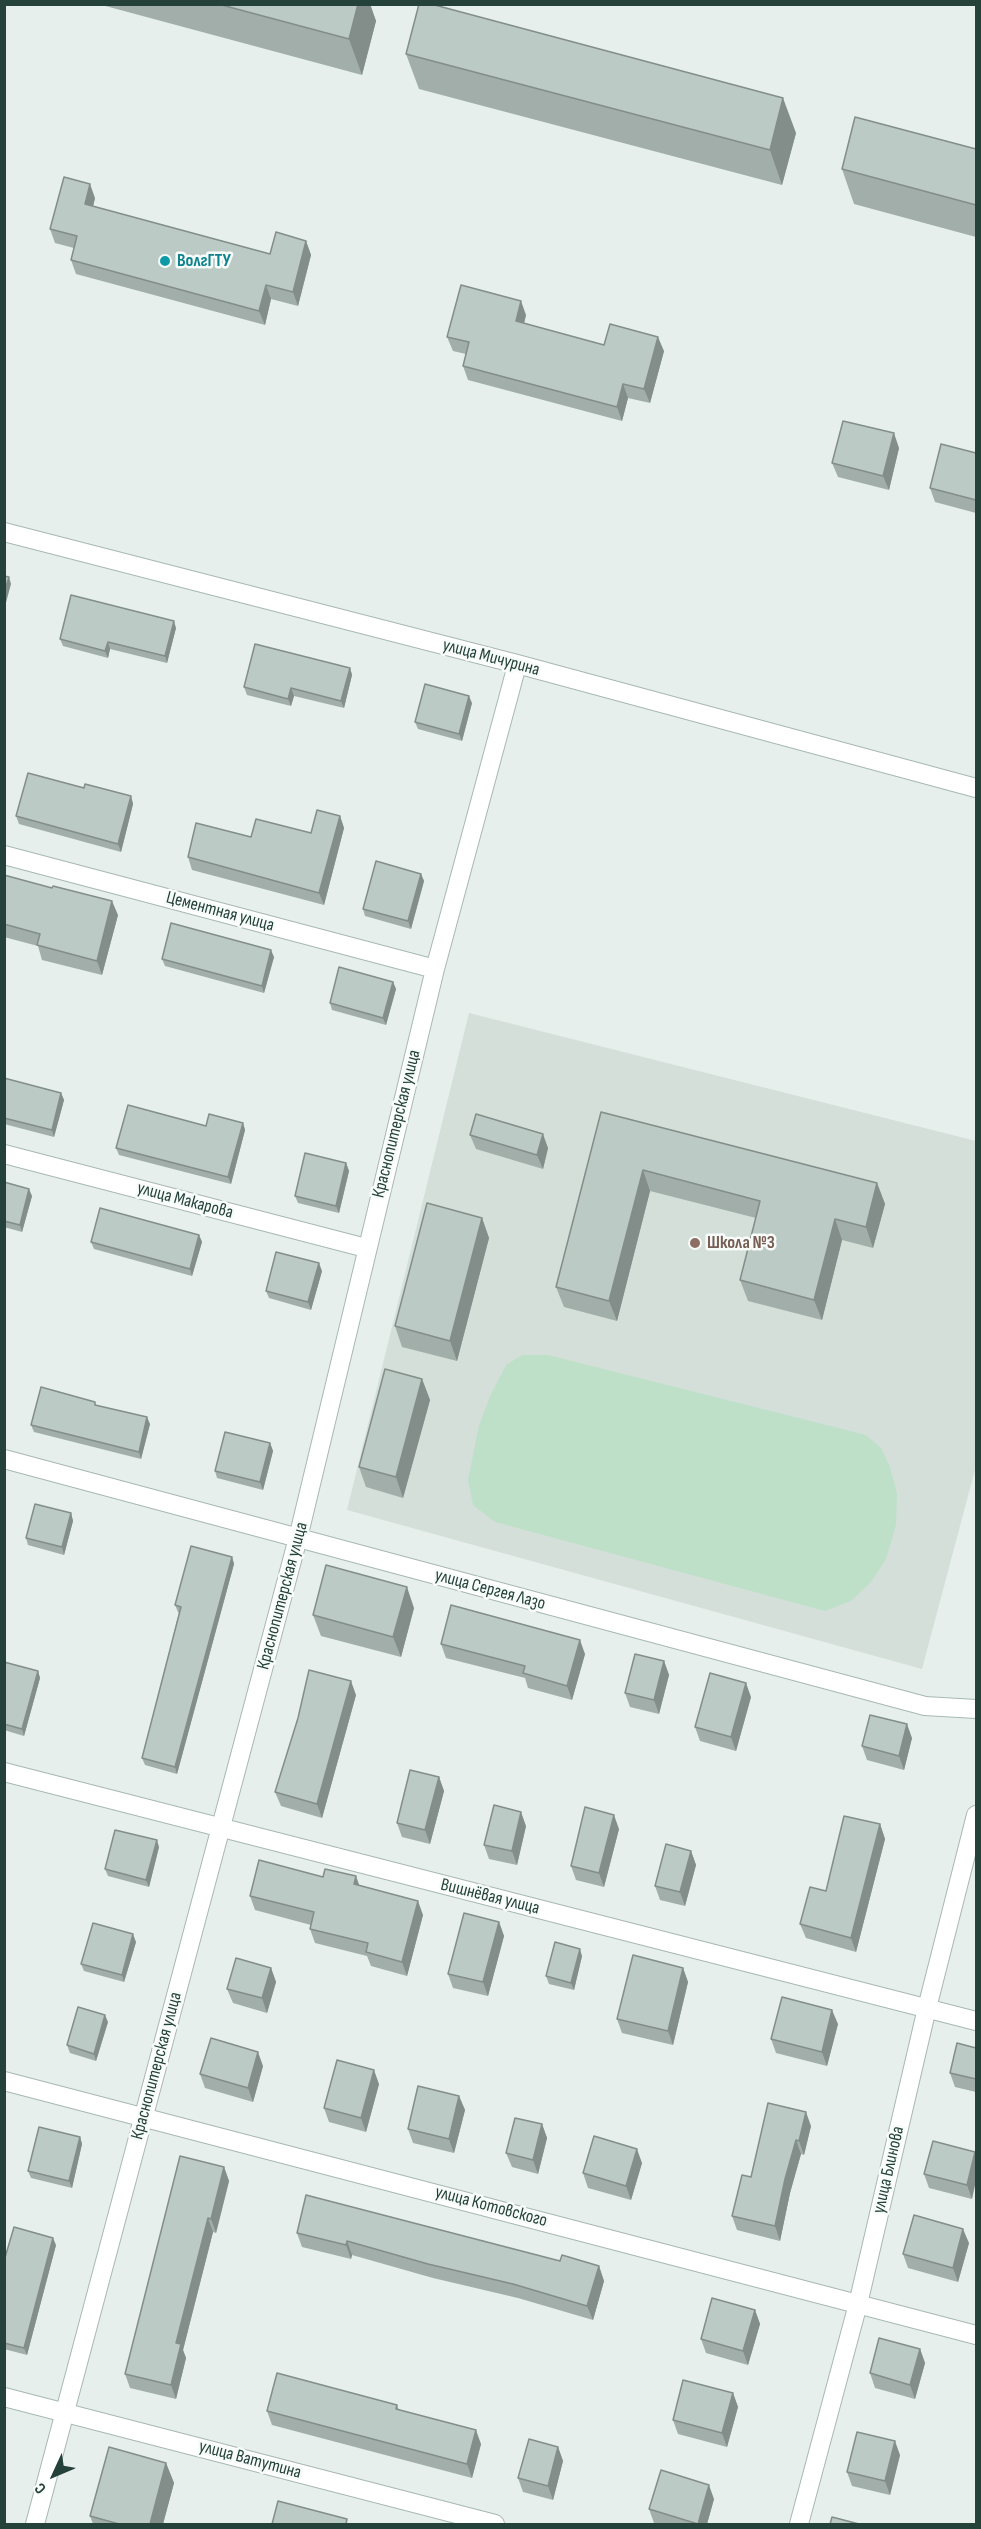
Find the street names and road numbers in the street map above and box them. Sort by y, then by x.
street label: улица Мичурина [440,635,542,681]
street label: Цементная улица [164,887,276,937]
street label: Краснопитерская улица [368,1048,426,1200]
street label: улица Макарова [135,1178,235,1224]
street label: Краснопитерская улица [253,1520,313,1672]
street label: улица Сергея Лазо [432,1565,548,1615]
street label: Вишнёвая улица [438,1874,542,1920]
street label: Краснопитерская улица [127,1990,187,2142]
street label: улица Блинова [868,2124,910,2216]
street label: улица Котовского [433,2182,549,2232]
street label: улица Ватутина [196,2436,304,2484]

